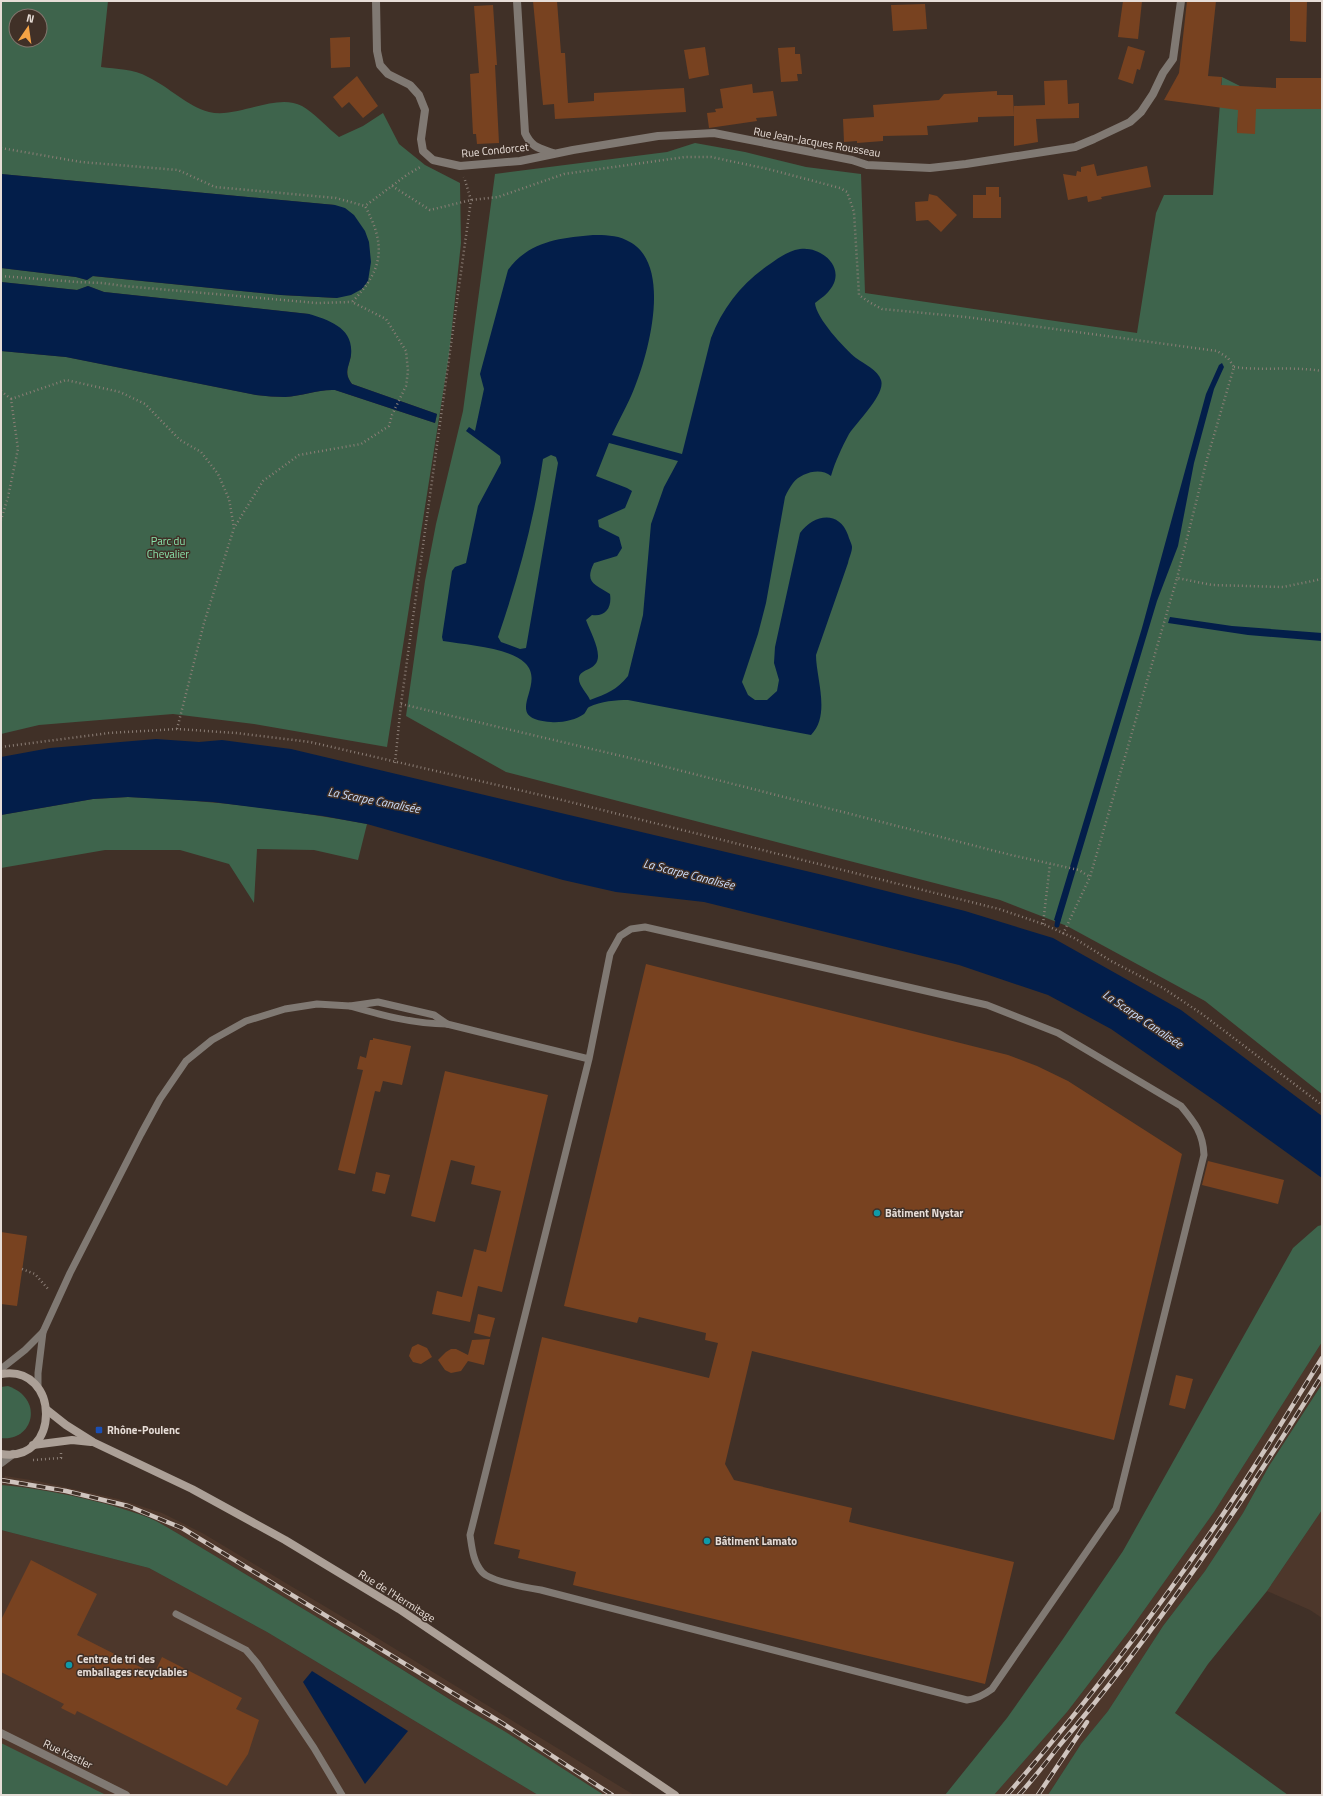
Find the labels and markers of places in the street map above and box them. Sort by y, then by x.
place label: Bâtiment Nystar [885,1205,963,1221]
marker: Bâtiment Nystar [872,1208,882,1218]
place label: Rhône-Poulenc [107,1422,180,1438]
marker: Rhône-Poulenc [94,1425,104,1435]
place label: Bâtiment Lamato [715,1533,797,1549]
marker: Bâtiment Lamato [702,1536,712,1546]
place label: Centre de tri des emballages recyclables [77,1651,187,1680]
marker: Centre de tri des emballages recyclables [64,1660,74,1670]

